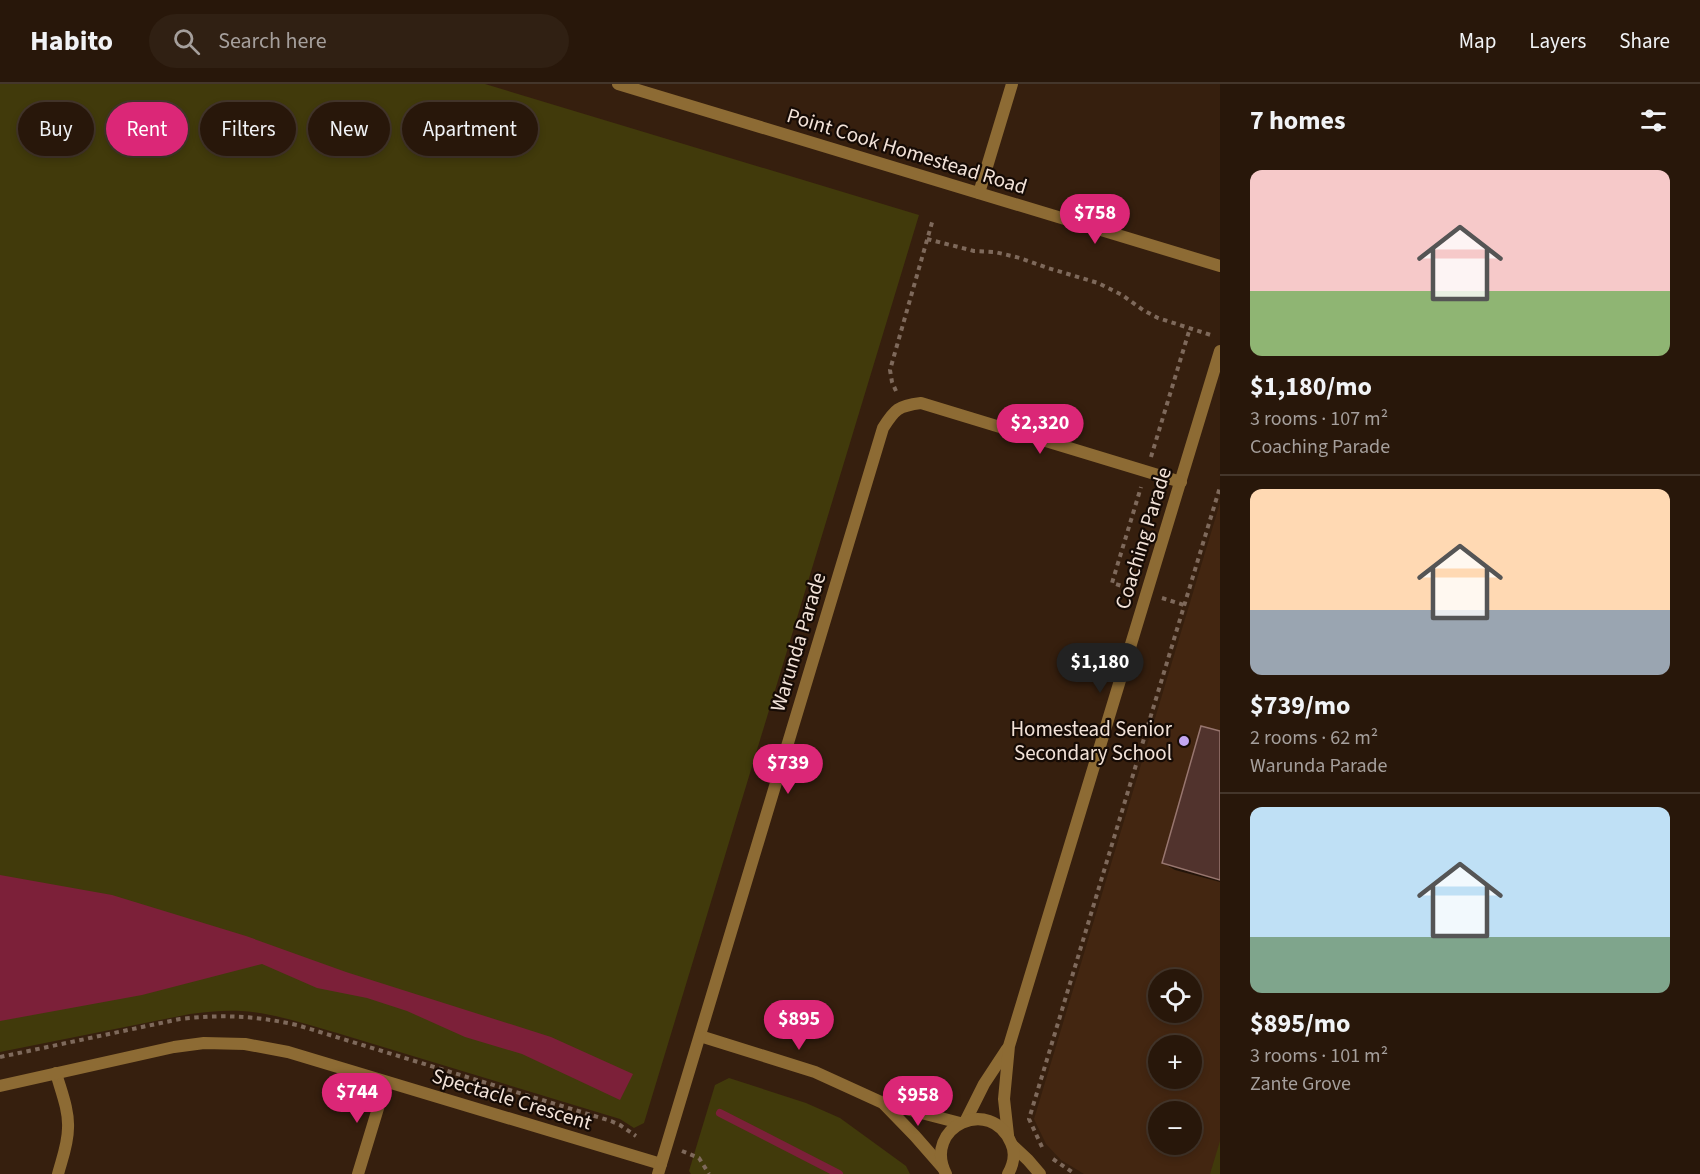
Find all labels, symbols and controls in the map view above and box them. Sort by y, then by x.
search box [149,14,569,68]
text: Habito [30,21,113,61]
icon: search [170,25,203,58]
text: Search here [218,25,327,57]
text: Map [1459,26,1496,56]
text: Layers [1529,26,1586,56]
text: Share [1619,26,1670,56]
street label: Point Cook Homestead Road [783,100,1031,202]
chip: Buy [18,102,94,156]
chip: Rent [106,102,188,156]
chip: Filters [200,102,296,156]
chip: New [308,102,390,156]
chip: Apartment [402,102,538,156]
text: 7 homes [1250,102,1345,139]
icon: filters [1637,104,1670,137]
pin: $758 [1059,194,1131,245]
text: $758 [1074,199,1116,227]
icon: home [1406,209,1514,317]
text: $1,180/mo [1250,368,1372,405]
pin: $2,320 [991,404,1089,455]
text: 3 rooms · 107 m² [1250,405,1388,433]
text: $2,320 [1011,409,1069,437]
text: Coaching Parade [1250,433,1390,461]
street label: Coaching Parade [1107,463,1179,613]
icon: home [1406,528,1514,636]
street label: Warunda Parade [763,569,833,715]
pin: $1,180 [1051,643,1149,694]
text: $1,180 [1071,648,1129,676]
text: $739/mo [1250,687,1350,724]
place label: Homestead Senior Secondary School [1010,714,1173,768]
text: 2 rooms · 62 m² [1250,724,1378,752]
marker: Homestead Senior Secondary School [1177,734,1191,748]
pin: $739 [752,744,824,795]
text: $739 [767,749,809,777]
text: Warunda Parade [1250,752,1388,780]
icon: home [1406,846,1514,954]
map controls [1148,969,1202,1155]
button: locate [1148,969,1202,1023]
pin: $895 [763,1000,835,1051]
text: $895 [778,1005,820,1033]
text: $895/mo [1250,1005,1350,1042]
button: + [1148,1035,1202,1089]
text: 3 rooms · 101 m² [1250,1042,1388,1070]
street label: Spectacle Crescent [428,1060,596,1138]
text: Zante Grove [1250,1070,1351,1098]
pin: $744 [321,1073,393,1124]
pin: $958 [882,1076,954,1127]
text: $744 [336,1078,378,1106]
text: $958 [897,1081,939,1109]
button: − [1148,1101,1202,1155]

